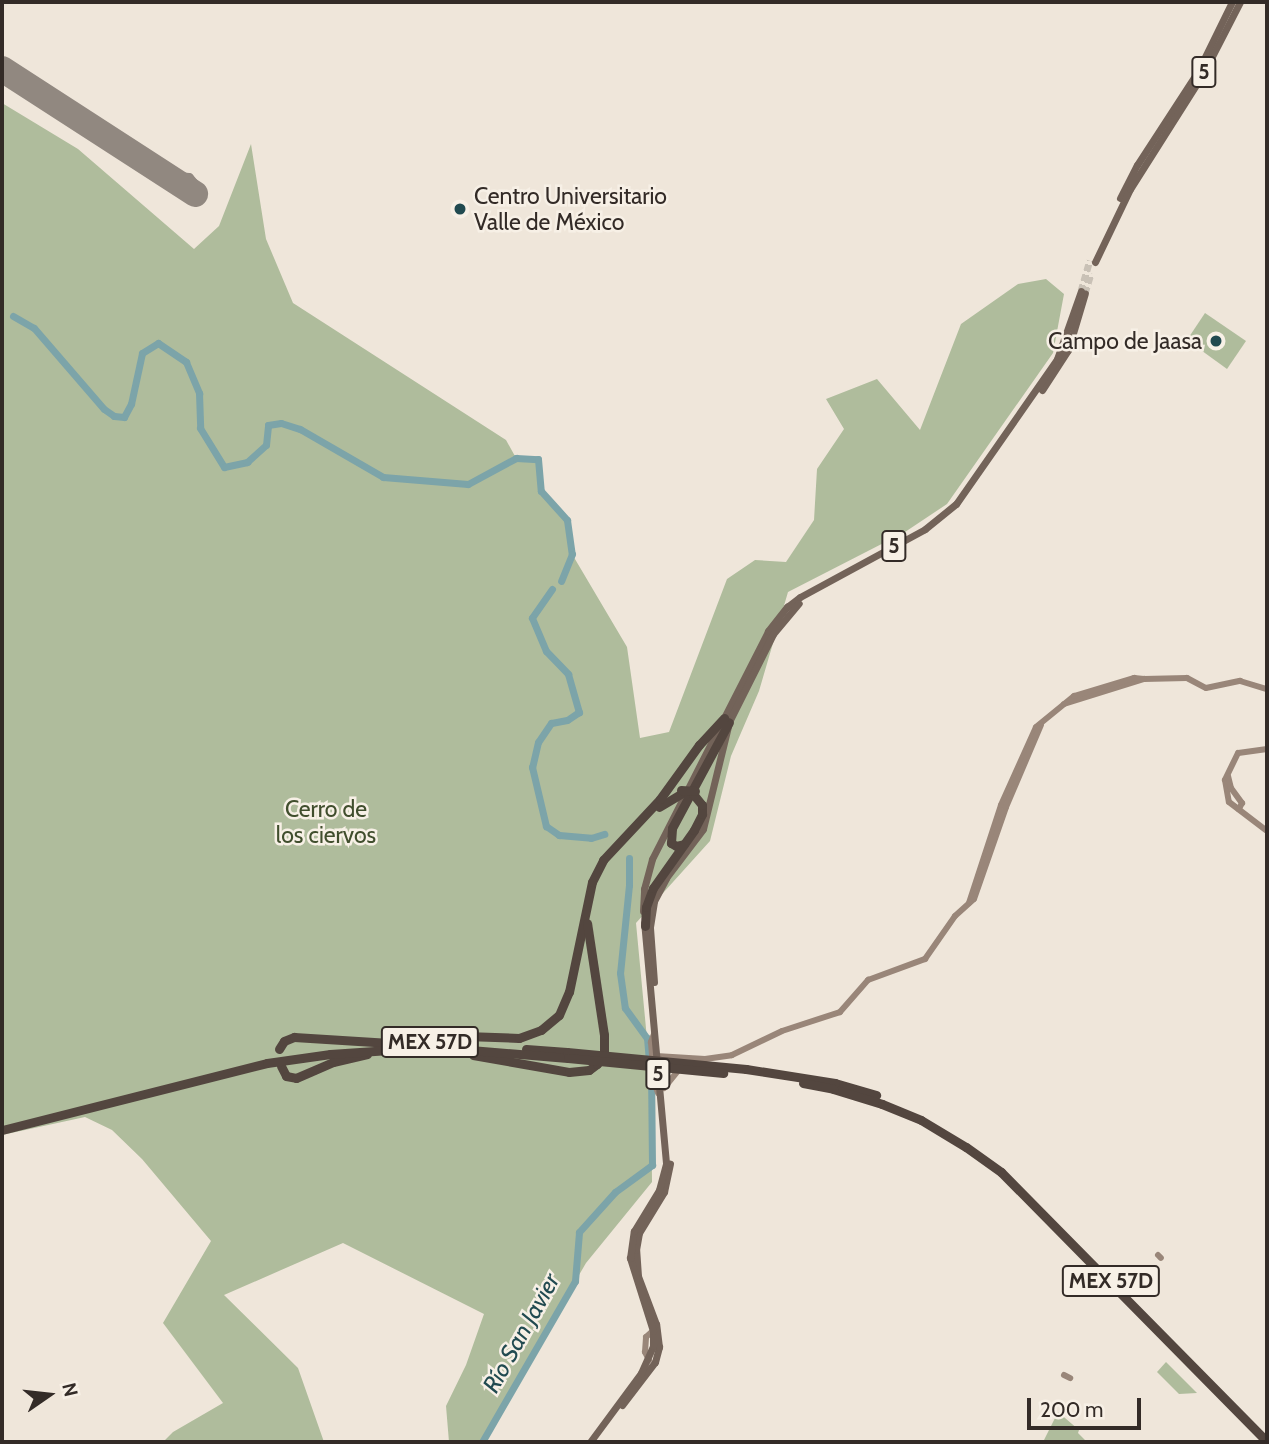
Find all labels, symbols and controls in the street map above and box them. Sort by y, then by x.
road number: 5 [1190,55,1218,90]
place label: Centro Universitario Valle de México [474,182,667,236]
marker: Centro Universitario Valle de México [452,201,468,217]
place label: Campo de Jaasa [1048,327,1202,355]
marker: Campo de Jaasa [1208,333,1224,349]
road number: 5 [880,528,908,564]
park label: Cerro de los ciervos [276,795,376,849]
road number: MEX 57D [379,1024,481,1060]
road number: 5 [644,1056,672,1092]
road number: MEX 57D [1060,1264,1162,1298]
water label: Río San Javier [476,1268,566,1398]
north arrow [14,1360,84,1430]
text: N [57,1380,83,1399]
scale bar [1031,1384,1145,1428]
text: 200 m [1040,1397,1103,1422]

